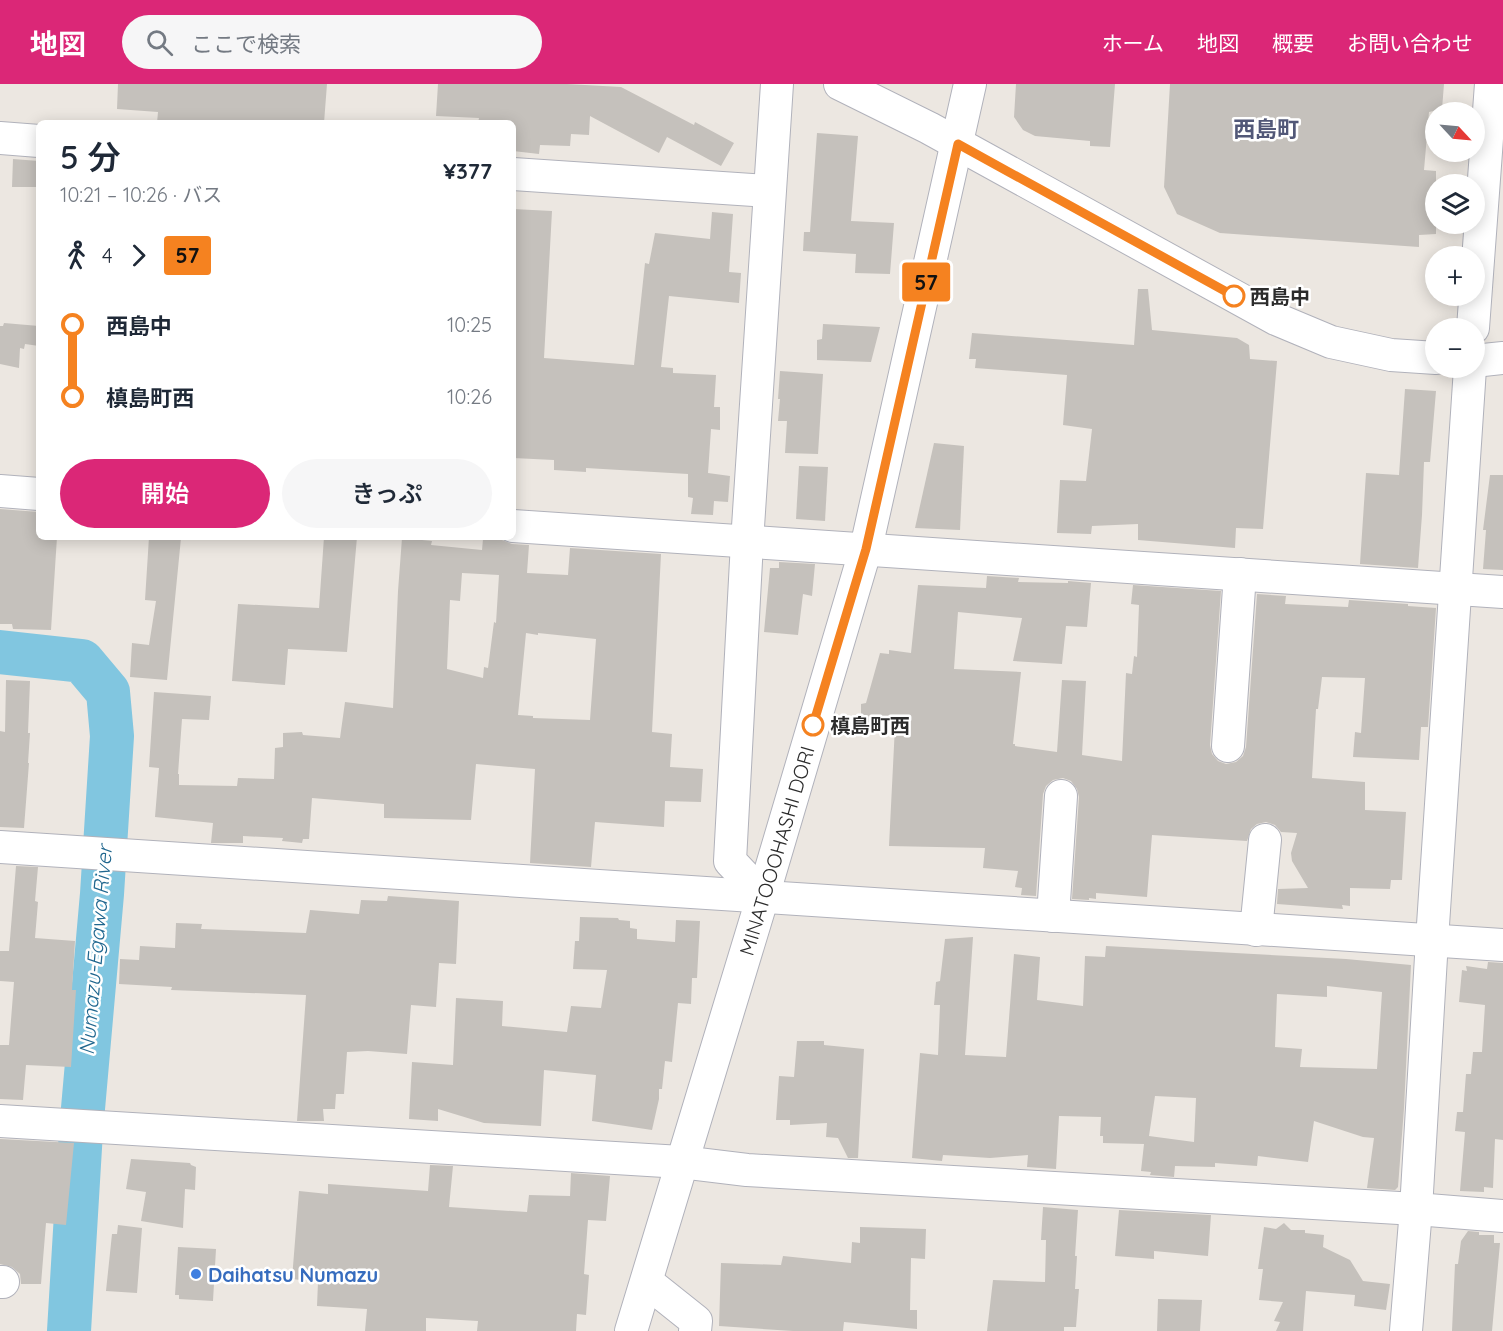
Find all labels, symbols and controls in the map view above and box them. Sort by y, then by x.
search box [122,15,542,69]
text: 地図 [30,26,86,61]
icon: search [143,26,176,59]
text: ここで検索 [191,30,301,58]
text: ホーム [1102,30,1164,56]
text: 地図 [1197,30,1239,56]
text: 概要 [1272,30,1314,56]
text: お問い合わせ [1347,30,1473,56]
north arrow [1425,102,1485,162]
map controls [1425,102,1485,378]
district label: 西島町 [1233,115,1299,143]
text: 5 分 [60,136,121,177]
text: ¥377 [443,157,492,185]
button: layers [1425,174,1485,234]
text: 10:21 – 10:26 · バス [60,182,222,207]
icon: walk [60,239,93,272]
icon: forward [122,239,155,272]
text: 57 [176,242,199,268]
text: 4 [102,243,113,268]
button: + [1425,246,1485,306]
line badge: 57 [899,262,953,302]
text: 57 [914,269,938,295]
place label: 西島中 [1250,284,1310,309]
marker: 西島中 [1223,285,1245,307]
text: 西島中 [106,312,172,340]
text: 10:25 [447,312,492,337]
button: − [1425,318,1485,378]
text: 槙島町西 [106,384,194,412]
text: 10:26 [447,384,492,409]
button: 開始 [60,459,270,528]
button: きっぷ [282,459,492,528]
place label: 槙島町西 [830,713,910,738]
marker: 槙島町西 [802,714,824,736]
street label: MINATOOOHASHI DORI [733,743,819,958]
water label: Numazu-Egawa River [73,841,117,1056]
place label: Daihatsu Numazu [208,1262,378,1287]
marker: Daihatsu Numazu [189,1267,203,1281]

